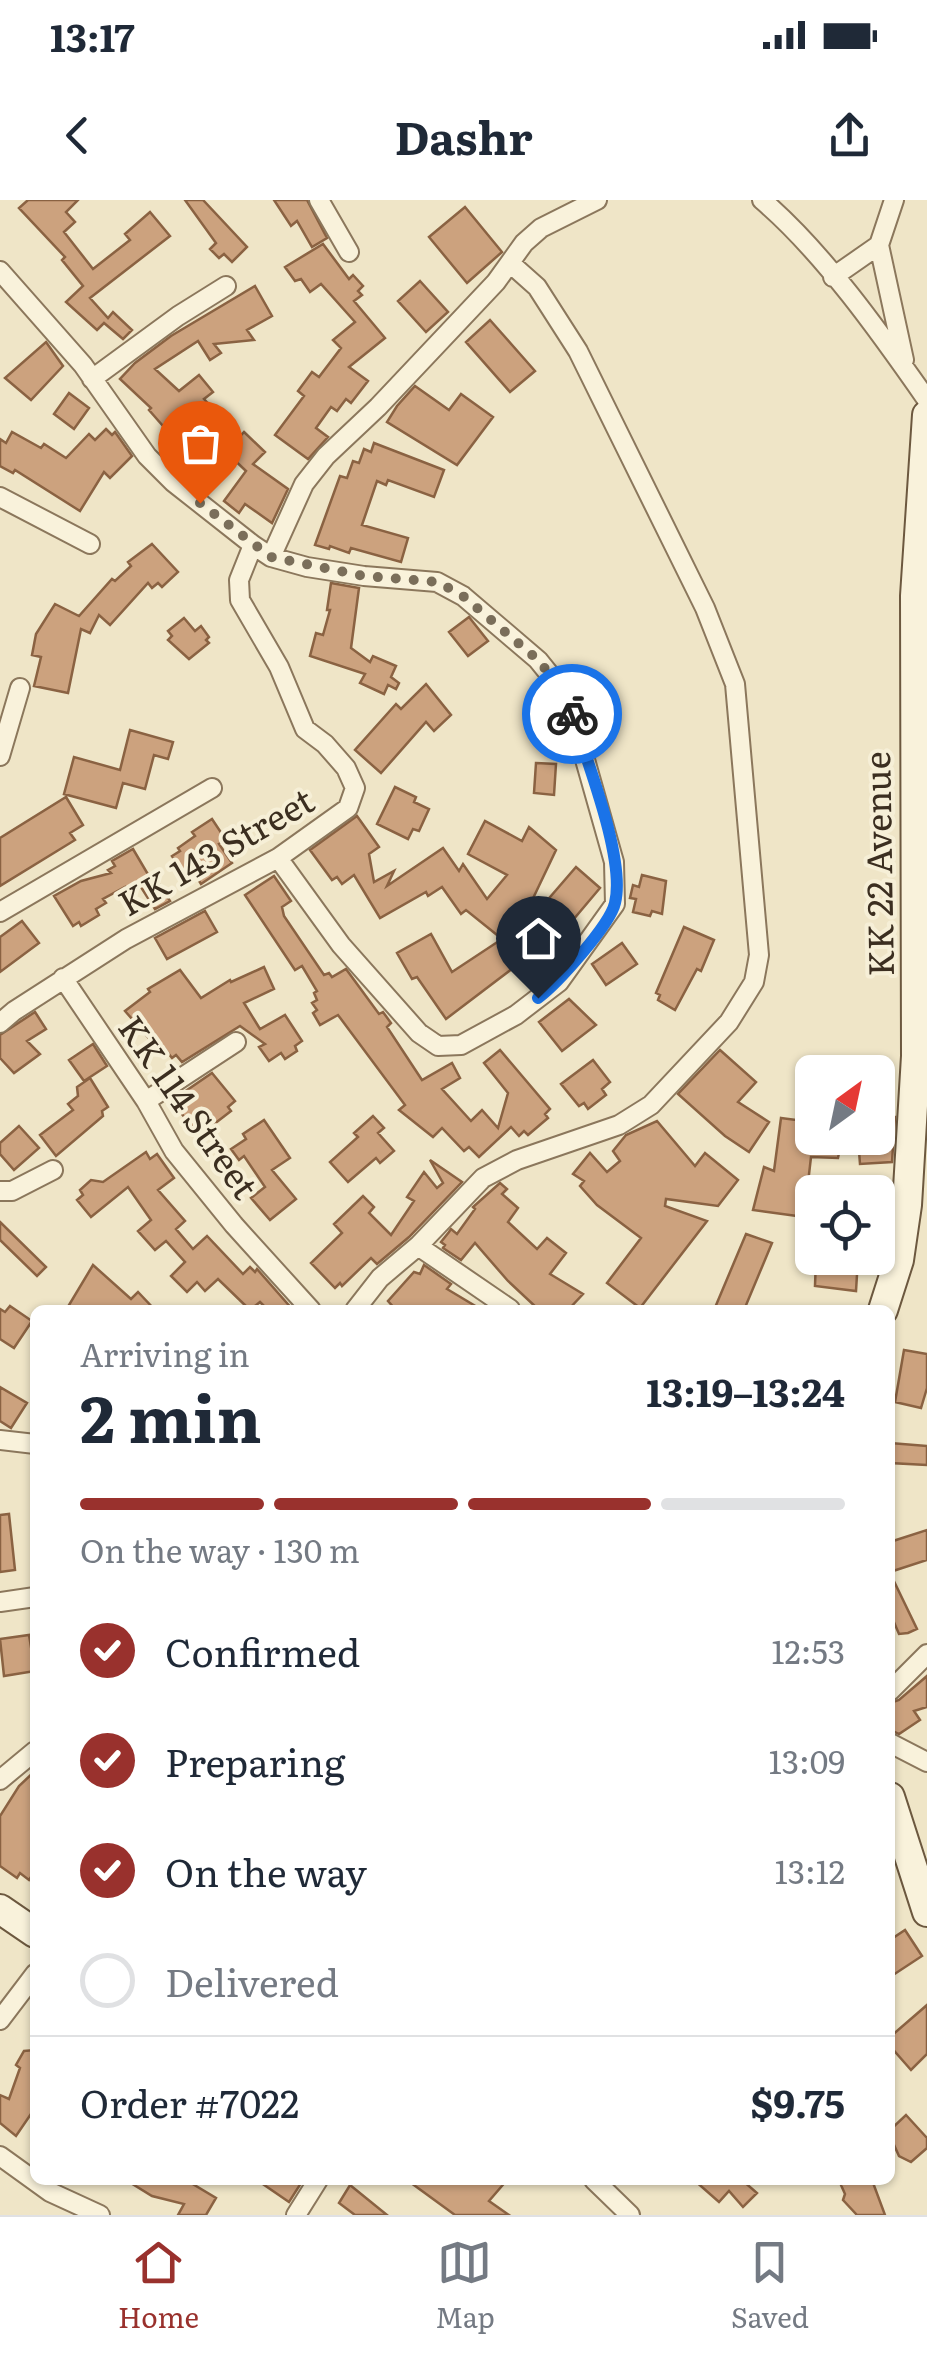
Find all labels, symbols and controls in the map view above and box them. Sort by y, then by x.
text: 13:17 [50,7,135,64]
text: Dashr [394,102,533,169]
icon: back [50,108,105,163]
icon: share [822,108,877,163]
pin [158,401,243,504]
icon: bag [173,416,228,471]
courier [522,664,622,764]
icon: bike [545,687,600,742]
street label: KK 22 Avenue [849,751,905,977]
street label: KK 143 Street [108,773,322,927]
pin [496,896,581,999]
icon: home [511,911,566,966]
street label: KK 114 Street [108,1004,272,1208]
north arrow [795,1055,895,1155]
map controls [795,1055,895,1275]
button: locate [795,1175,895,1275]
text: Arriving in [80,1329,250,1377]
text: 13:19–13:24 [646,1362,845,1419]
text: 2 min [80,1366,262,1463]
text: On the way · 130 m [80,1525,360,1573]
text: Confirmed [165,1622,360,1679]
icon: check [80,1623,135,1678]
text: 12:53 [771,1626,845,1674]
text: Preparing [165,1732,345,1789]
icon: check [80,1733,135,1788]
text: 13:09 [769,1736,845,1784]
text: On the way [165,1842,367,1899]
icon: check [80,1843,135,1898]
text: 13:12 [775,1846,845,1894]
text: Delivered [165,1952,339,2009]
text: Order #7022 [80,2073,299,2130]
text: $9.75 [751,2073,845,2130]
tab: Home [118,2235,199,2337]
tab: Map [435,2235,495,2337]
tab: Saved [731,2235,809,2337]

